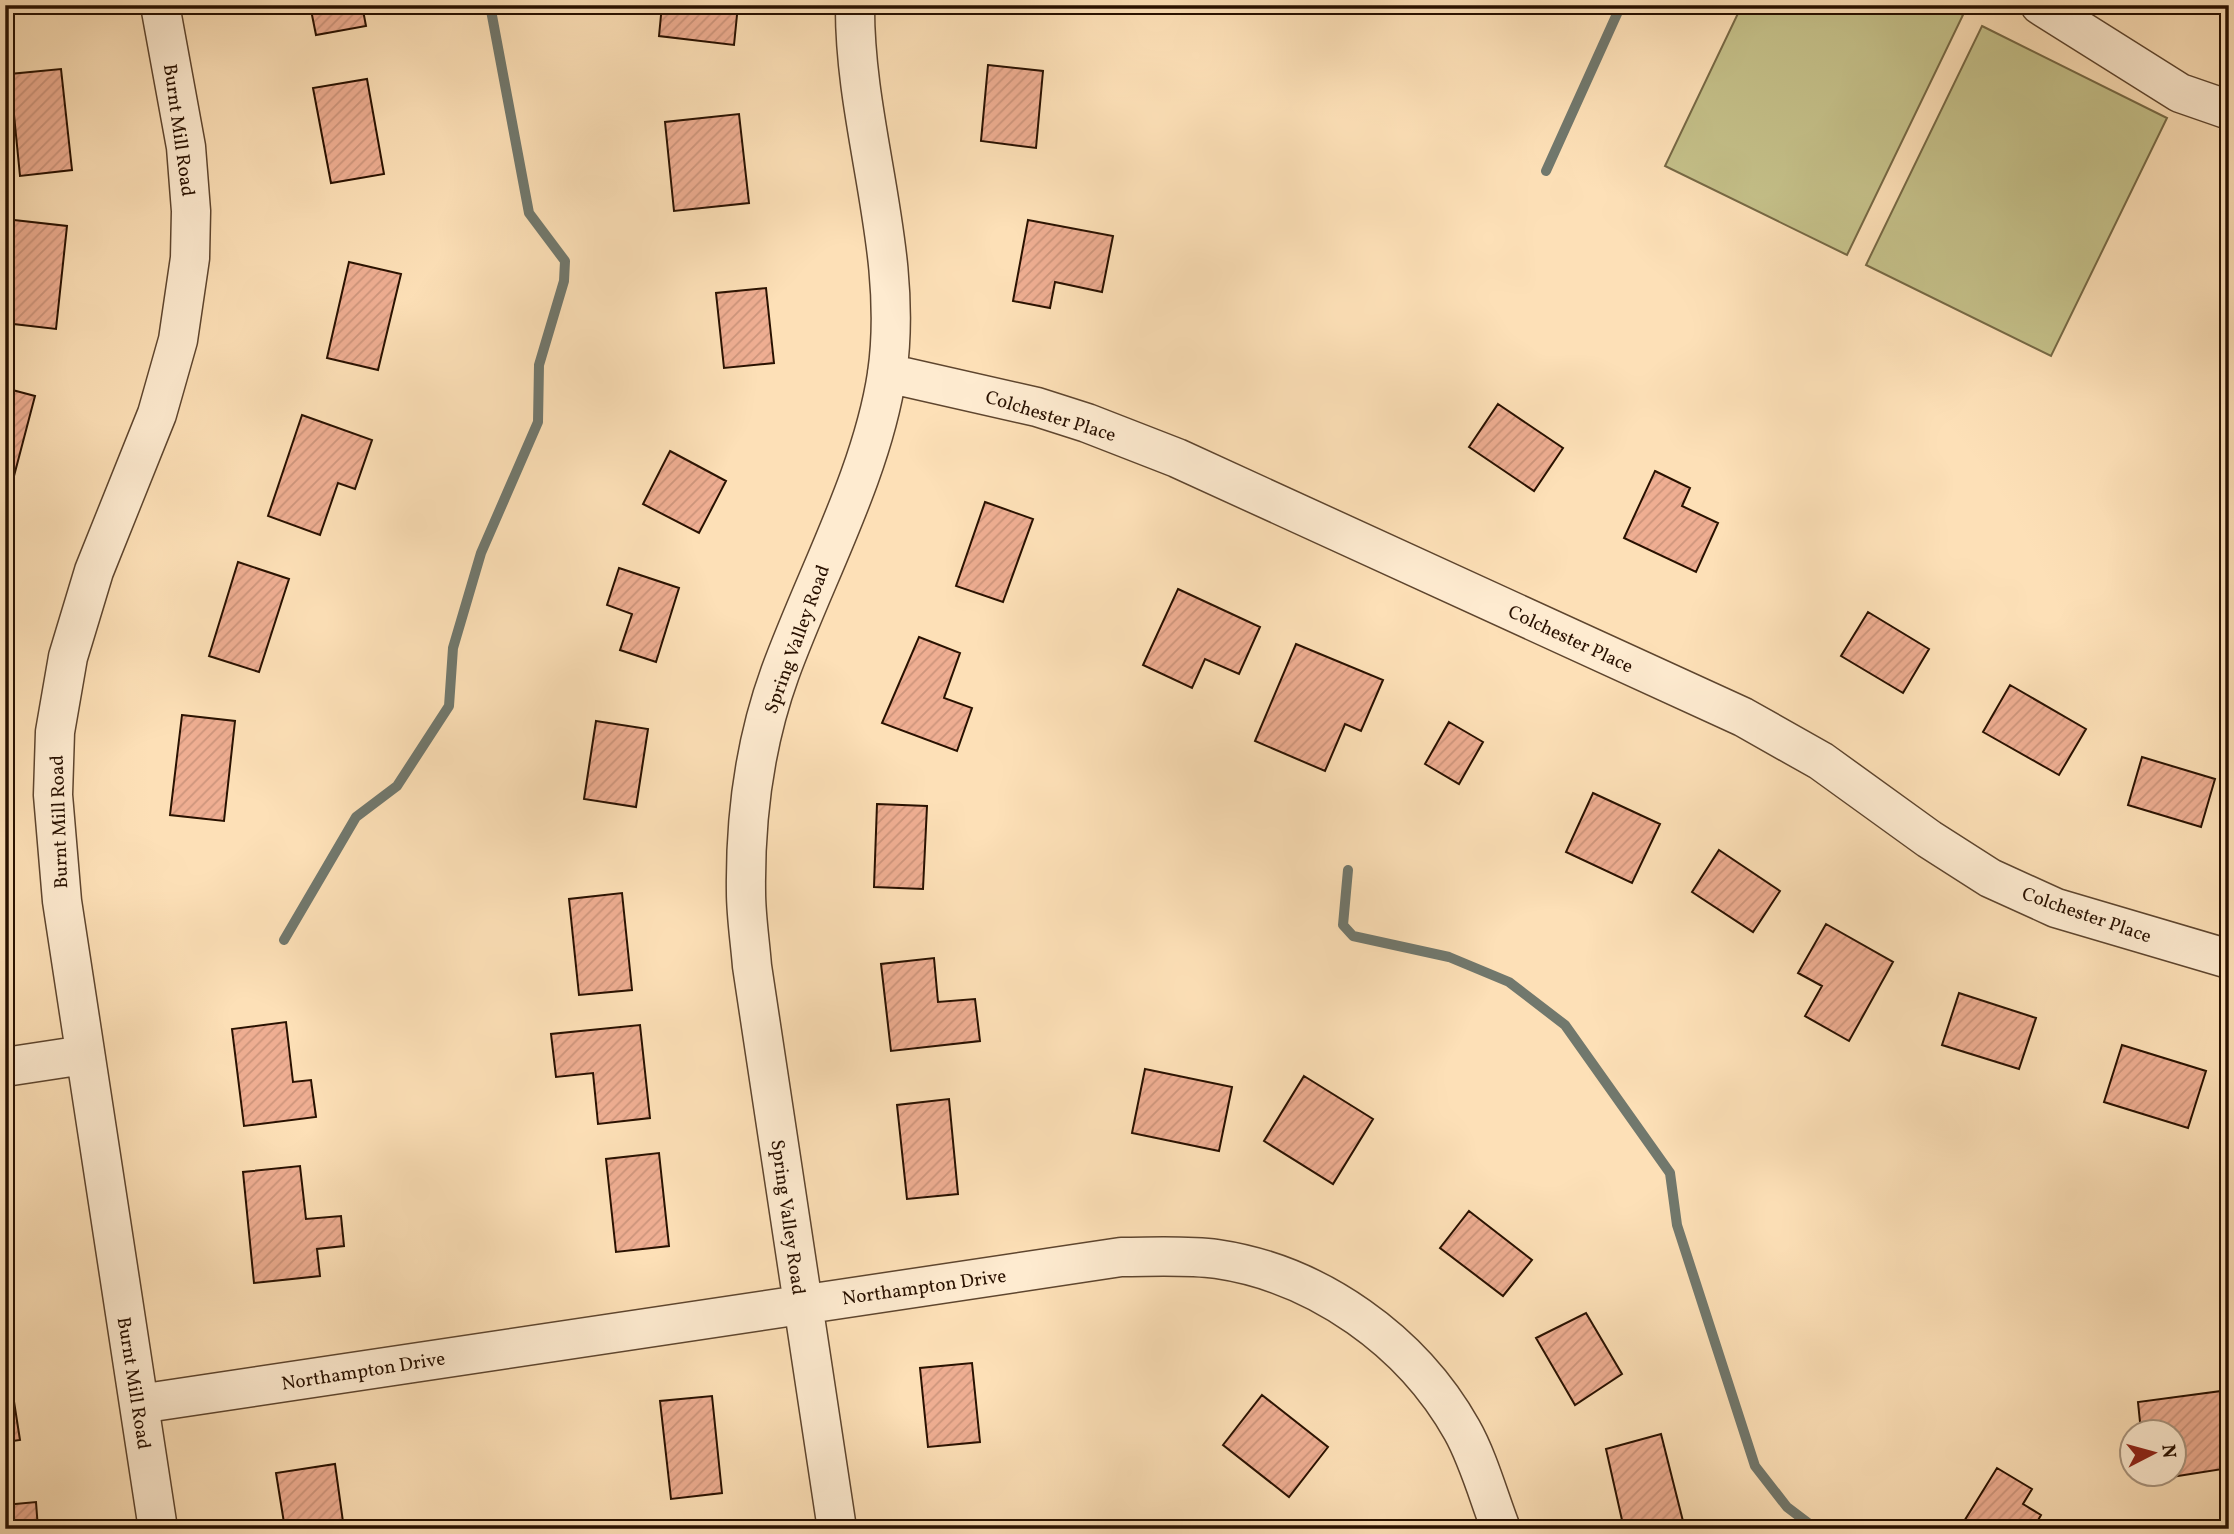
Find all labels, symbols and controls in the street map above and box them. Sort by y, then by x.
street label: Burnt Mill Road [156,62,200,198]
street label: Colchester Place [982,385,1119,449]
street label: Spring Valley Road [759,562,837,718]
street label: Colchester Place [1503,599,1637,680]
street label: Burnt Mill Road [45,755,75,889]
street label: Colchester Place [2018,882,2155,950]
street label: Spring Valley Road [763,1138,811,1297]
street label: Northampton Drive [841,1264,1008,1312]
street label: Burnt Mill Road [110,1315,156,1451]
street label: Northampton Drive [280,1346,447,1398]
north arrow [2118,1418,2188,1488]
text: N [2154,1443,2182,1460]

